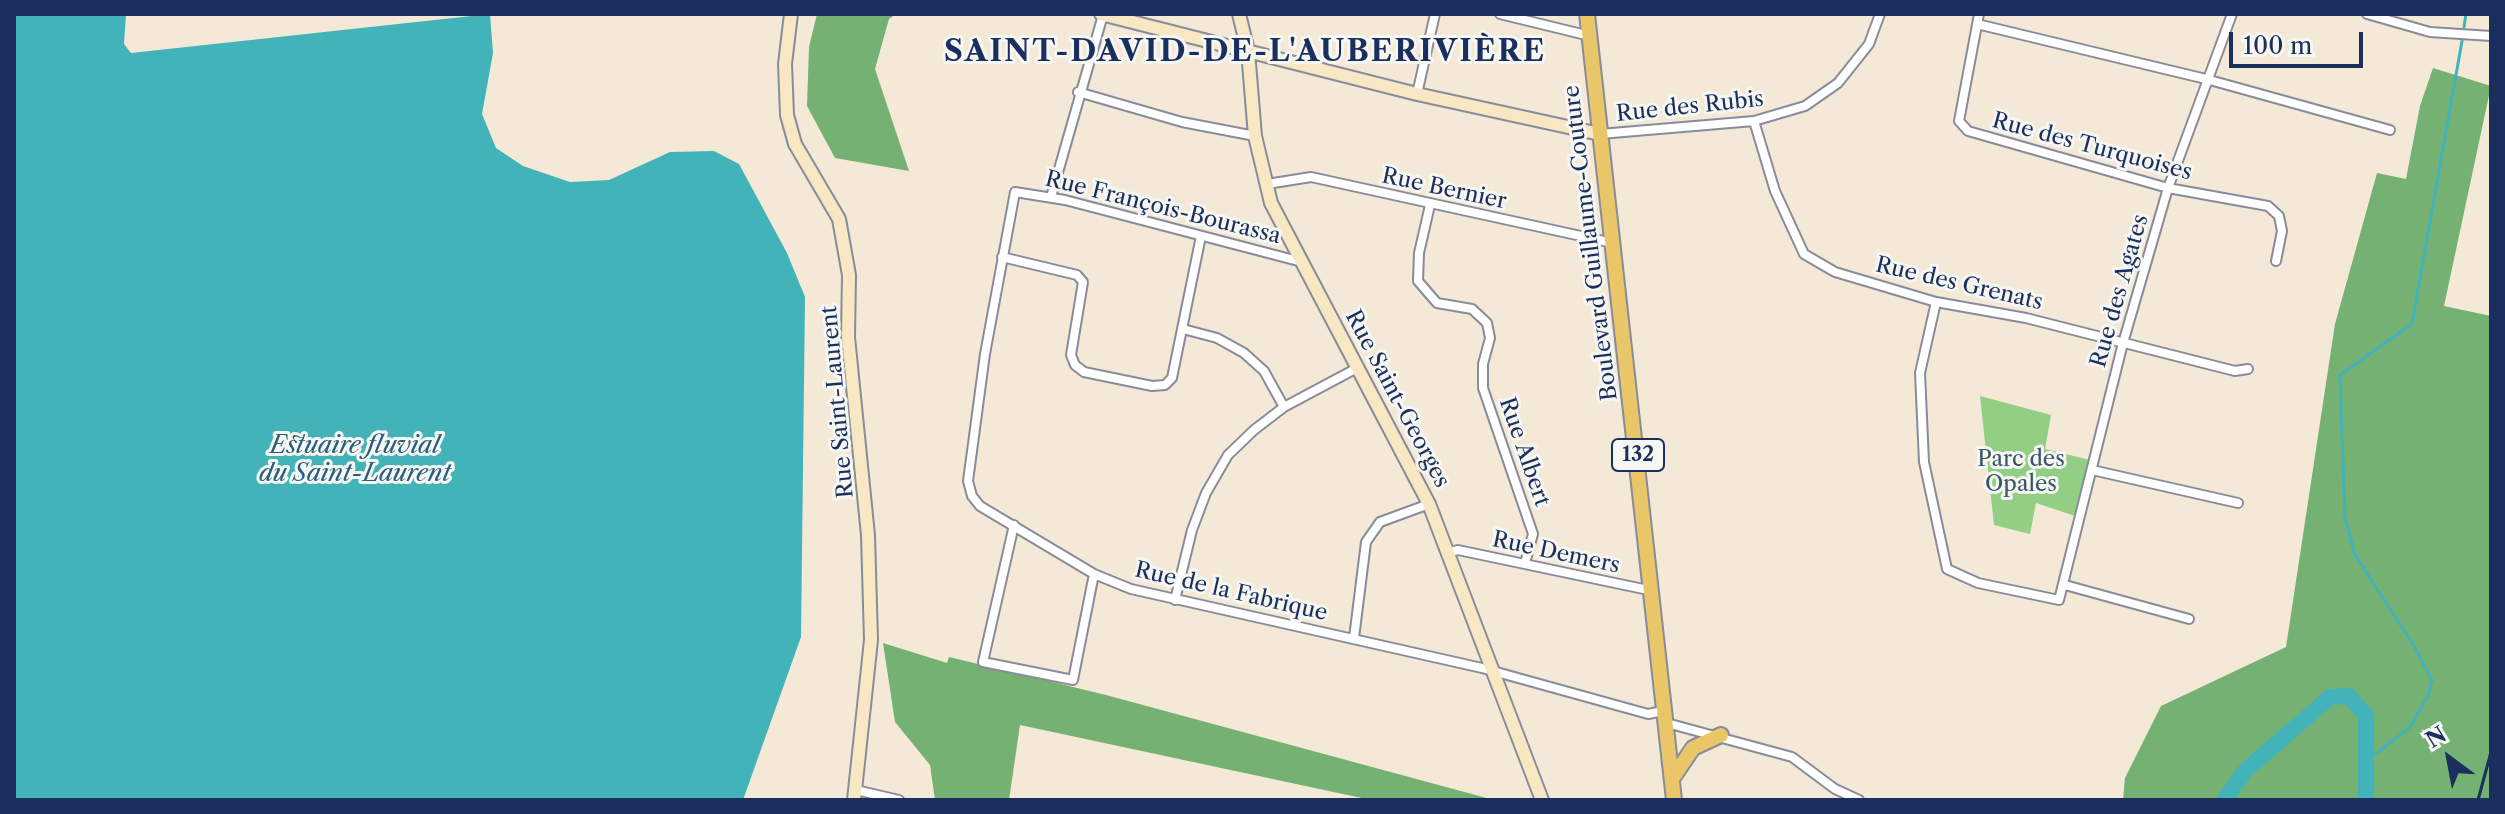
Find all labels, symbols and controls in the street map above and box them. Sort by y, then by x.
scale bar [2233,16,2367,66]
text: 100 m [2243,31,2312,60]
district label: SAINT-DAVID-DE-L'AUBERIVIÈRE [944,34,1546,70]
street label: Boulevard Guillaume-Couture [1559,84,1623,402]
street label: Rue des Rubis [1615,86,1765,128]
street label: Rue des Turquoises [1989,108,2195,186]
street label: Rue Bernier [1379,163,1509,215]
street label: Rue François-Bourassa [1042,166,1284,250]
street label: Rue des Agates [2086,211,2154,371]
street label: Rue des Grenats [1873,252,2045,316]
street label: Rue Saint-Laurent [816,305,860,499]
street label: Rue Saint-Georges [1339,306,1455,492]
street label: Rue Albert [1493,394,1555,510]
water label: Estuaire fluvial du Saint-Laurent [259,432,451,488]
road number: 132 [1612,439,1664,471]
park label: Parc des Opales [1977,447,2065,498]
street label: Rue Demers [1490,527,1622,579]
street label: Rue de la Fabrique [1132,557,1330,627]
north arrow [2409,718,2489,798]
text: N [2421,721,2451,754]

